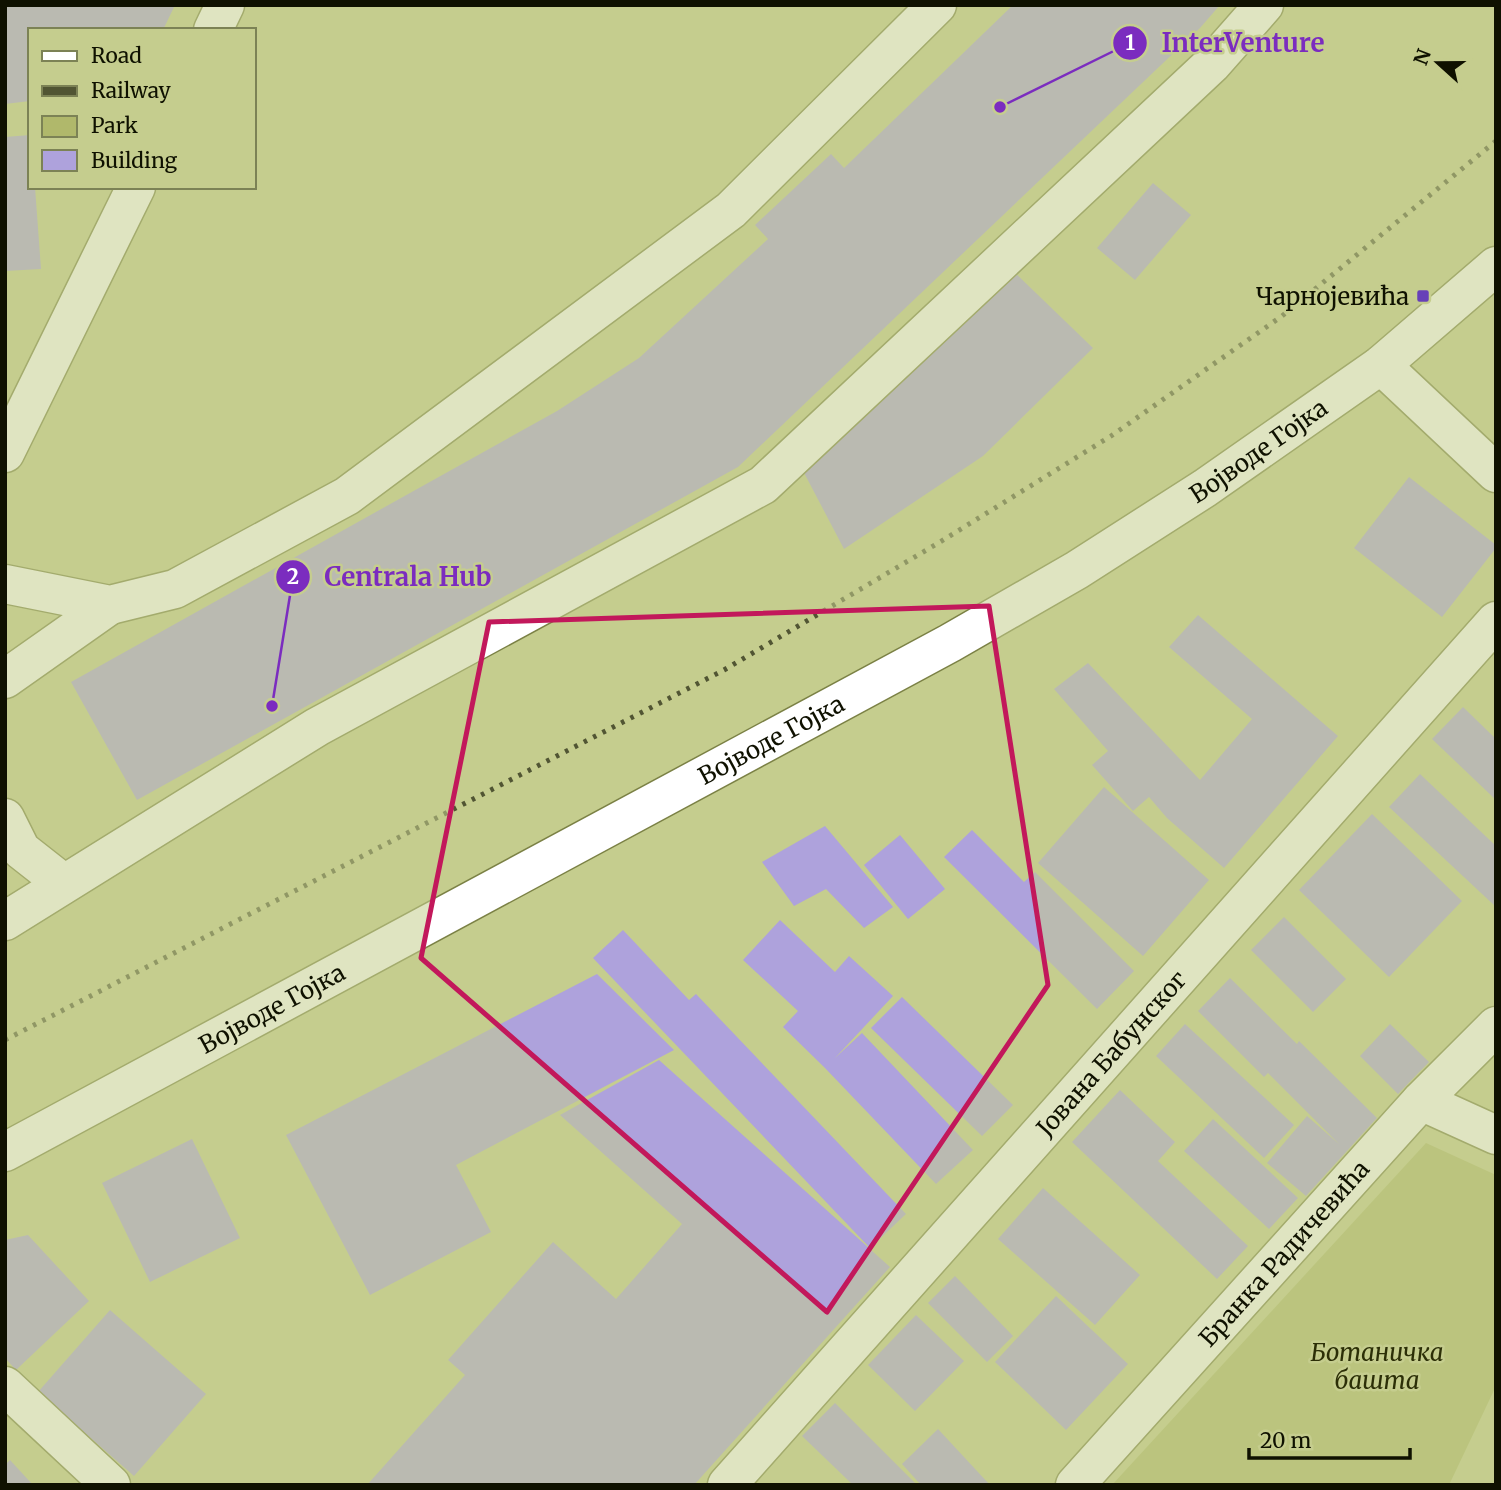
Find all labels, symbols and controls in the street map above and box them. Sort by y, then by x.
callout: InterVenture [1112,20,1338,67]
text: InterVenture [1161,26,1325,59]
legend [28,28,256,189]
north arrow [1403,28,1473,98]
text: 1 [1125,29,1135,56]
text: Road [91,42,142,69]
text: N [1408,46,1436,68]
text: Railway [91,77,172,104]
text: Park [91,112,138,139]
text: Building [91,147,178,174]
place label: Чарнојевића [1256,281,1409,312]
marker: Чарнојевића [1415,288,1431,304]
street label: Војводе Гојка [1184,392,1333,509]
callout: Centrala Hub [276,553,506,600]
text: Centrala Hub [324,560,492,593]
text: 2 [287,563,299,590]
street label: Војводе Гојка [693,687,849,791]
street label: Војводе Гојка [193,956,350,1060]
street label: Јована Бабунског [1029,964,1193,1143]
street label: Бранка Радичевића [1192,1153,1376,1353]
park label: Ботаничка башта [1310,1337,1444,1396]
scale bar [1249,1416,1410,1460]
text: 20 m [1260,1427,1312,1454]

